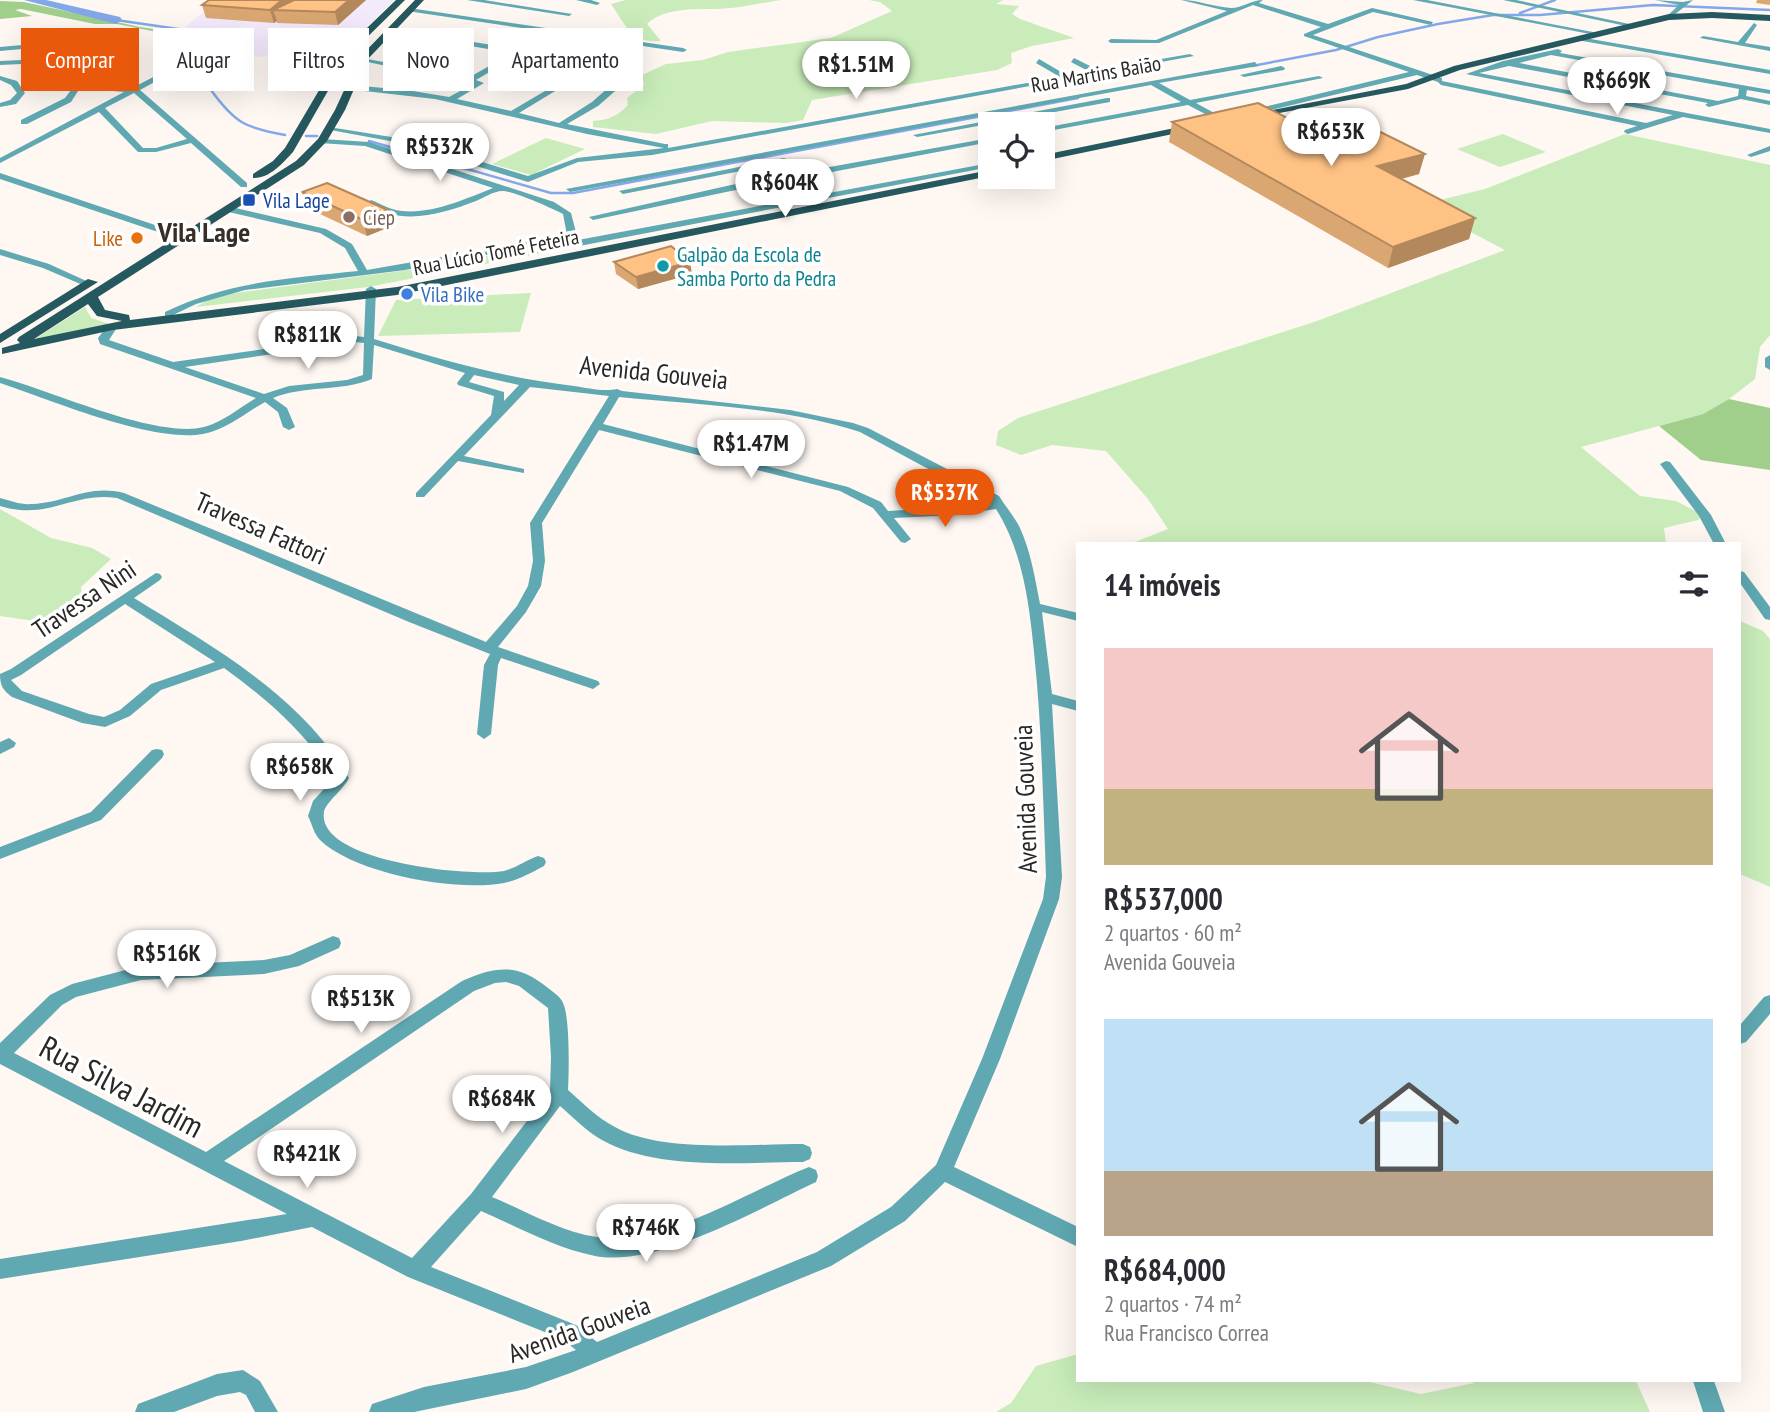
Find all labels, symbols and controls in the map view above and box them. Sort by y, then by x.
chip: Comprar [21,28,139,91]
chip: Alugar [153,28,254,91]
chip: Filtros [268,28,369,91]
chip: Novo [383,28,474,91]
chip: Apartamento [488,28,643,91]
pin: R$1.51M [791,42,921,101]
text: R$1.51M [818,49,894,78]
street label: Rua Martins Baião [1029,49,1163,99]
pin: R$669K [1560,58,1674,117]
text: R$669K [1583,65,1651,94]
pin: R$653K [1274,108,1388,168]
map controls [978,112,1055,189]
button: locate [978,112,1055,189]
text: R$653K [1297,116,1365,145]
pin: R$532K [383,124,497,183]
text: R$532K [406,131,474,160]
pin: R$604K [728,160,842,219]
text: R$604K [751,167,819,196]
place label: Vila Lage [262,187,330,214]
marker: Vila Lage [241,192,257,208]
place label: Ciep [363,204,395,231]
marker: Ciep [341,209,357,225]
district label: Vila Lage [157,213,250,250]
street label: Rua Lúcio Tomé Feteira [411,223,581,281]
place label: Like [93,225,123,252]
marker: Like [129,230,145,246]
place label: Galpão da Escola de Samba Porto da Pedra [677,241,836,292]
marker: Galpão da Escola de Samba Porto da Pedra [655,258,671,274]
place label: Vila Bike [420,281,484,308]
marker: Vila Bike [399,286,415,302]
pin: R$811K [251,312,365,371]
text: R$811K [274,319,342,348]
street label: Avenida Gouveia [578,348,730,396]
pin: R$1.47M [686,420,816,480]
text: R$1.47M [713,428,789,457]
pin: R$537K [888,470,1002,529]
text: R$537K [911,477,979,506]
street label: Travessa Fattori [190,484,332,572]
street label: Travessa Nini [26,552,142,646]
text: 14 imóveis [1104,565,1220,604]
icon: filters [1675,565,1713,603]
icon: home [1346,693,1472,819]
street label: Avenida Gouveia [1006,724,1044,874]
pin: R$658K [243,744,357,803]
text: R$658K [266,751,334,780]
text: R$537,000 [1104,879,1223,918]
text: 2 quartos · 60 m² [1104,918,1242,947]
pin: R$516K [110,930,224,990]
text: R$516K [133,938,201,967]
text: Avenida Gouveia [1104,947,1236,976]
pin: R$513K [304,976,418,1035]
text: R$513K [327,983,395,1012]
street label: Rua Silva Jardim [33,1025,211,1147]
icon: home [1346,1064,1472,1190]
pin: R$684K [445,1076,559,1135]
text: R$684K [468,1083,536,1112]
pin: R$421K [250,1130,364,1190]
text: R$421K [273,1138,341,1167]
pin: R$746K [589,1204,703,1264]
text: R$746K [612,1212,680,1241]
text: R$684,000 [1104,1250,1226,1289]
street label: Avenida Gouveia [503,1288,655,1370]
text: 2 quartos · 74 m² [1104,1289,1242,1318]
text: Rua Francisco Correa [1104,1318,1269,1347]

